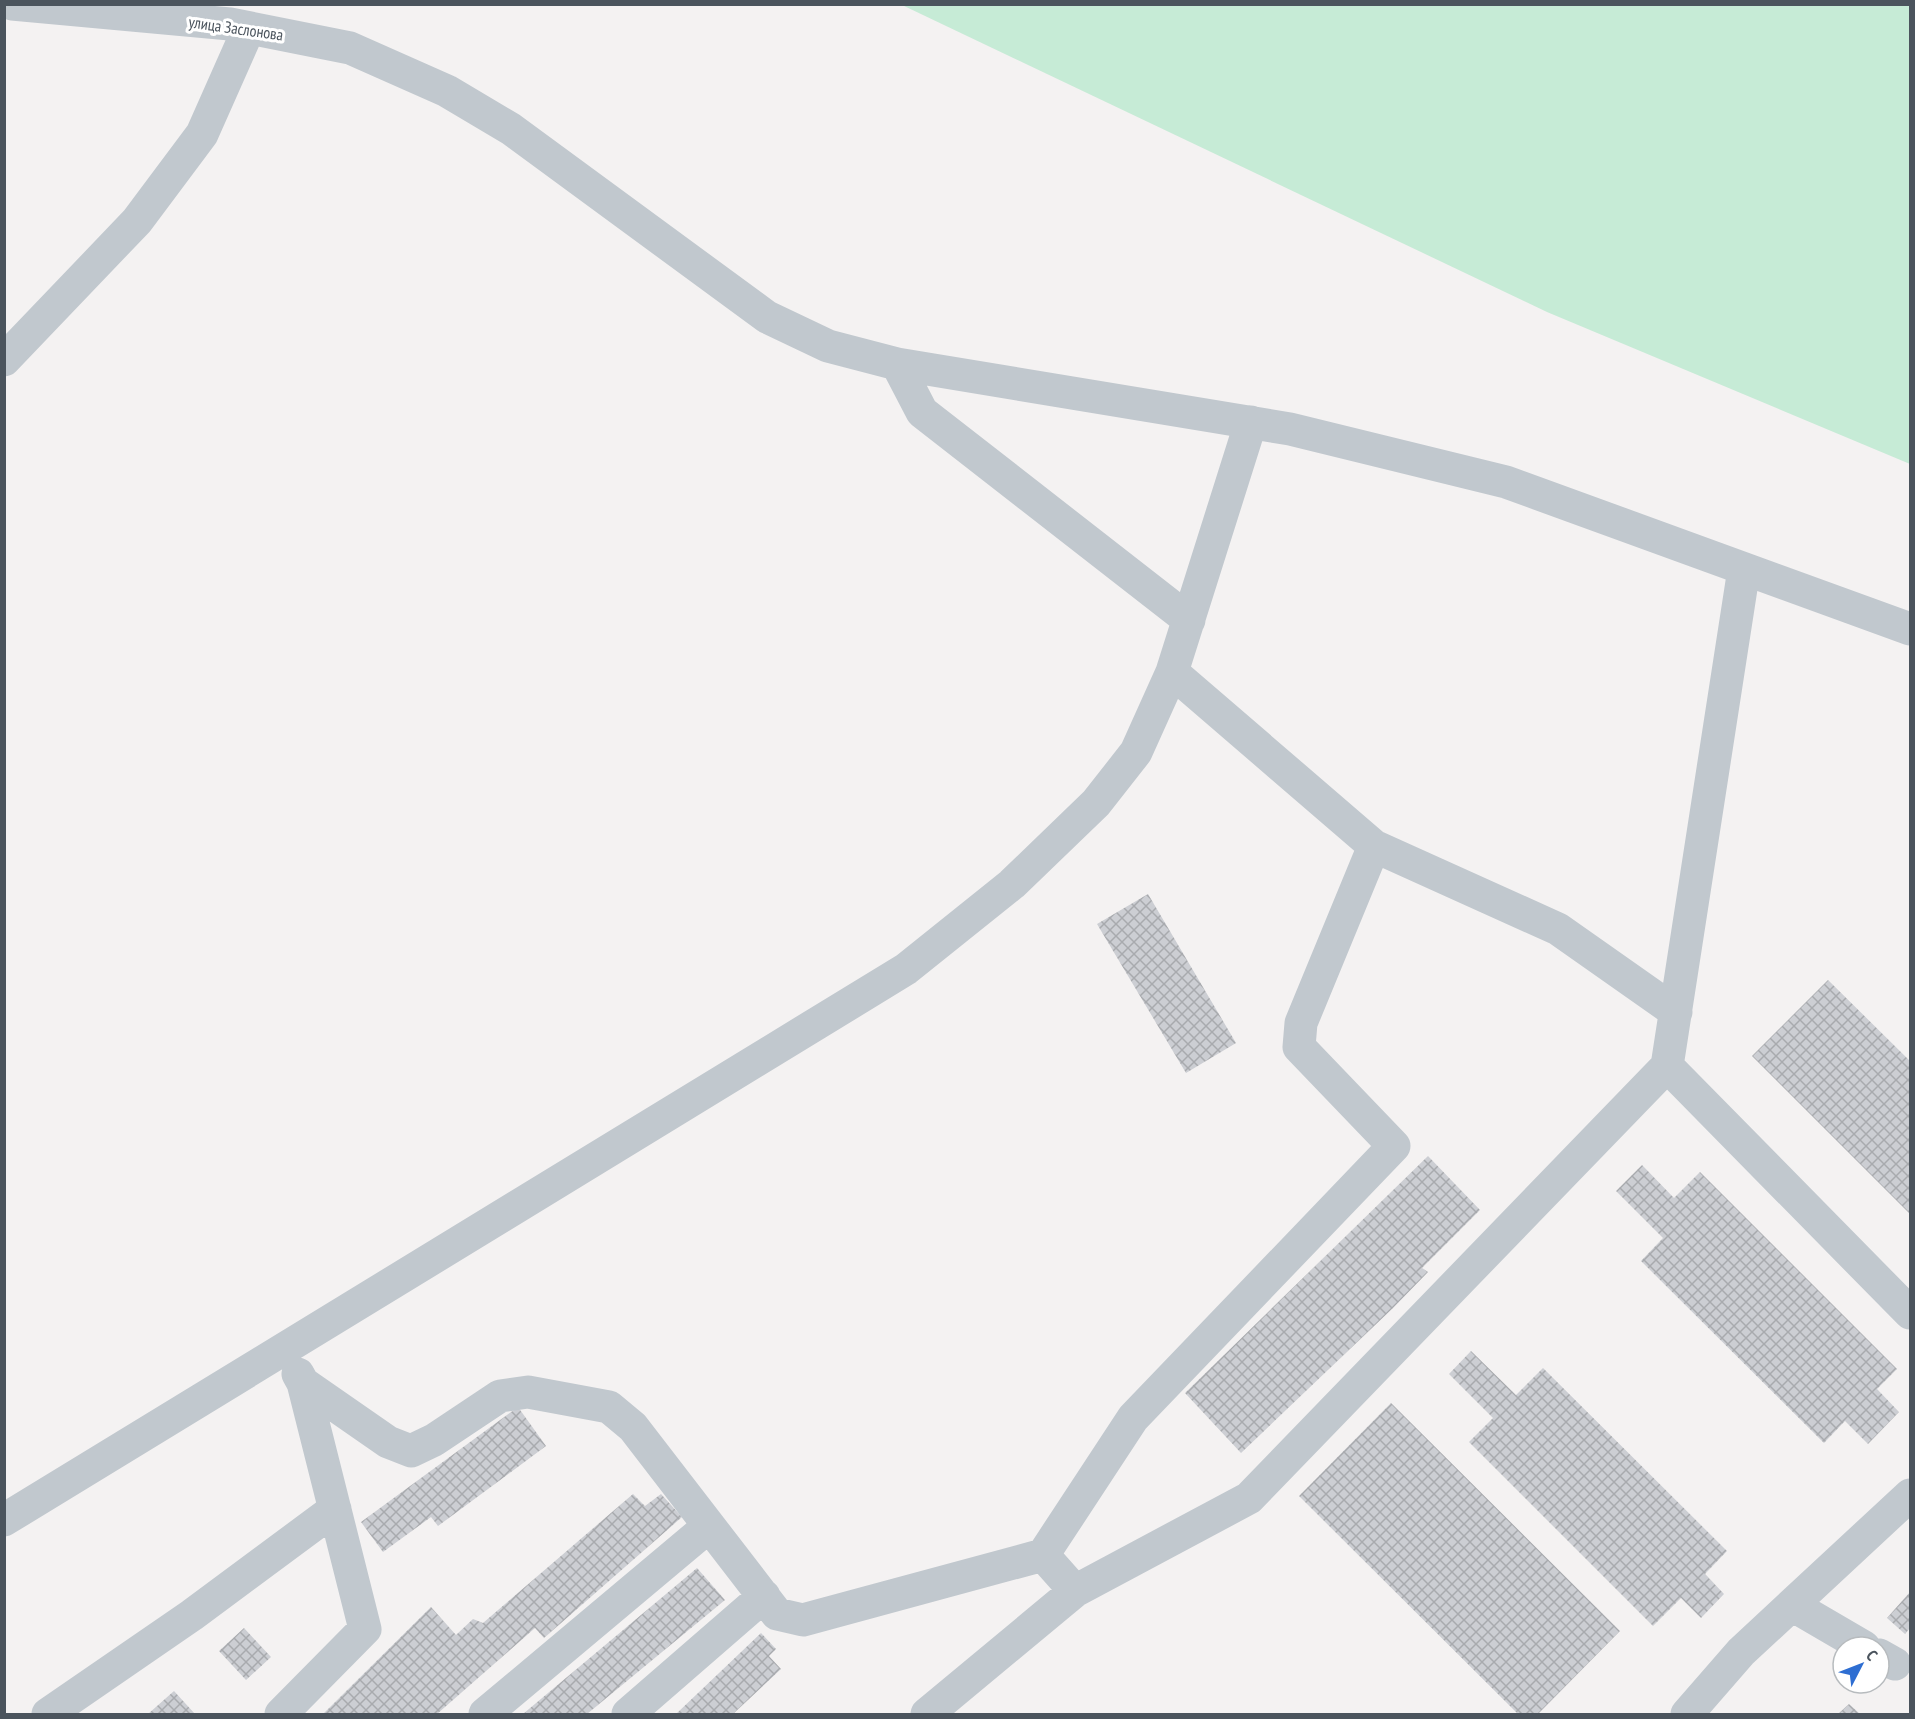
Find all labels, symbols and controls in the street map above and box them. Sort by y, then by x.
street label: улица Заслонова [187,11,285,45]
north arrow [1831,1635,1891,1695]
text: С [1862,1646,1882,1665]

